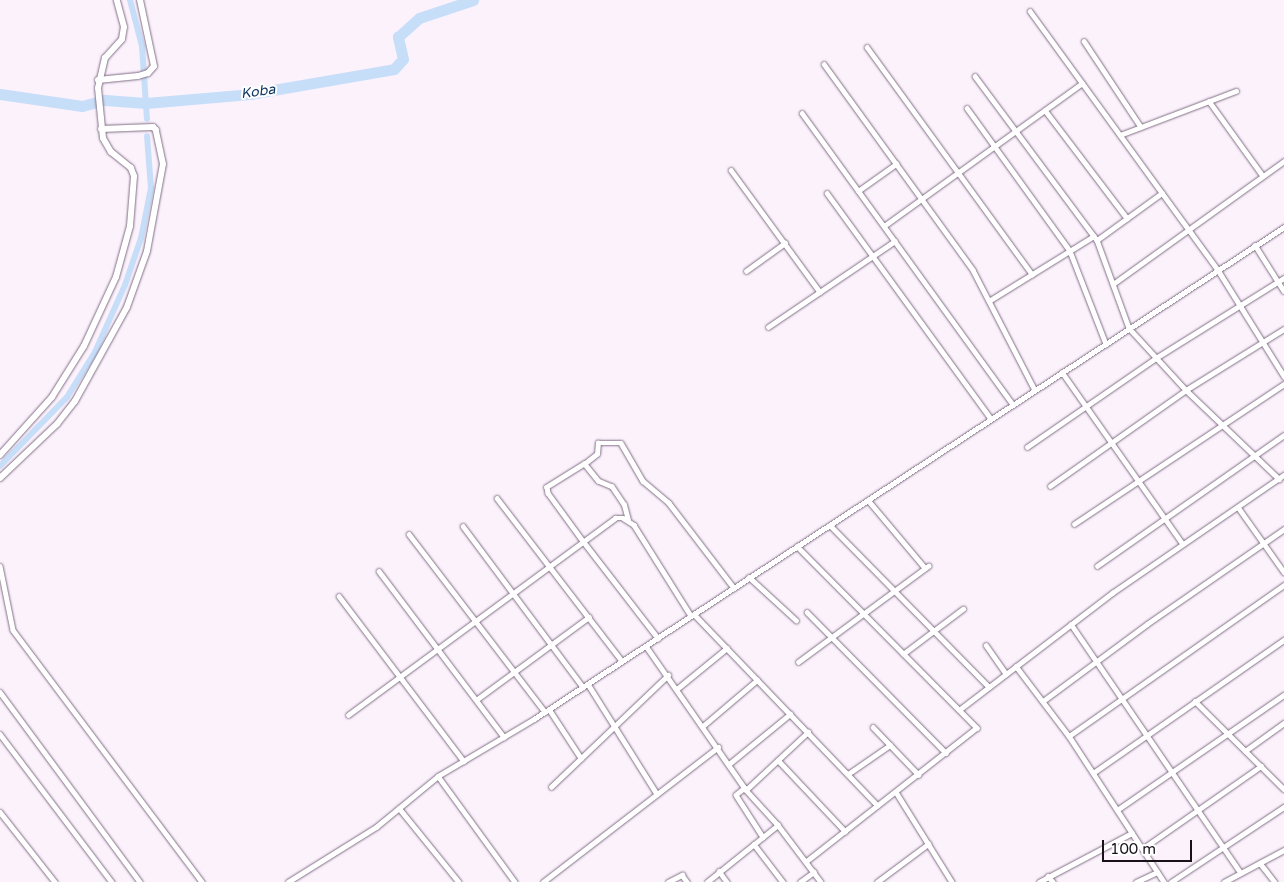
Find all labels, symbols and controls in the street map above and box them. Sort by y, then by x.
water label: Koba [240,81,276,103]
scale bar [1104,830,1194,862]
text: 100 m [1110,840,1156,858]

